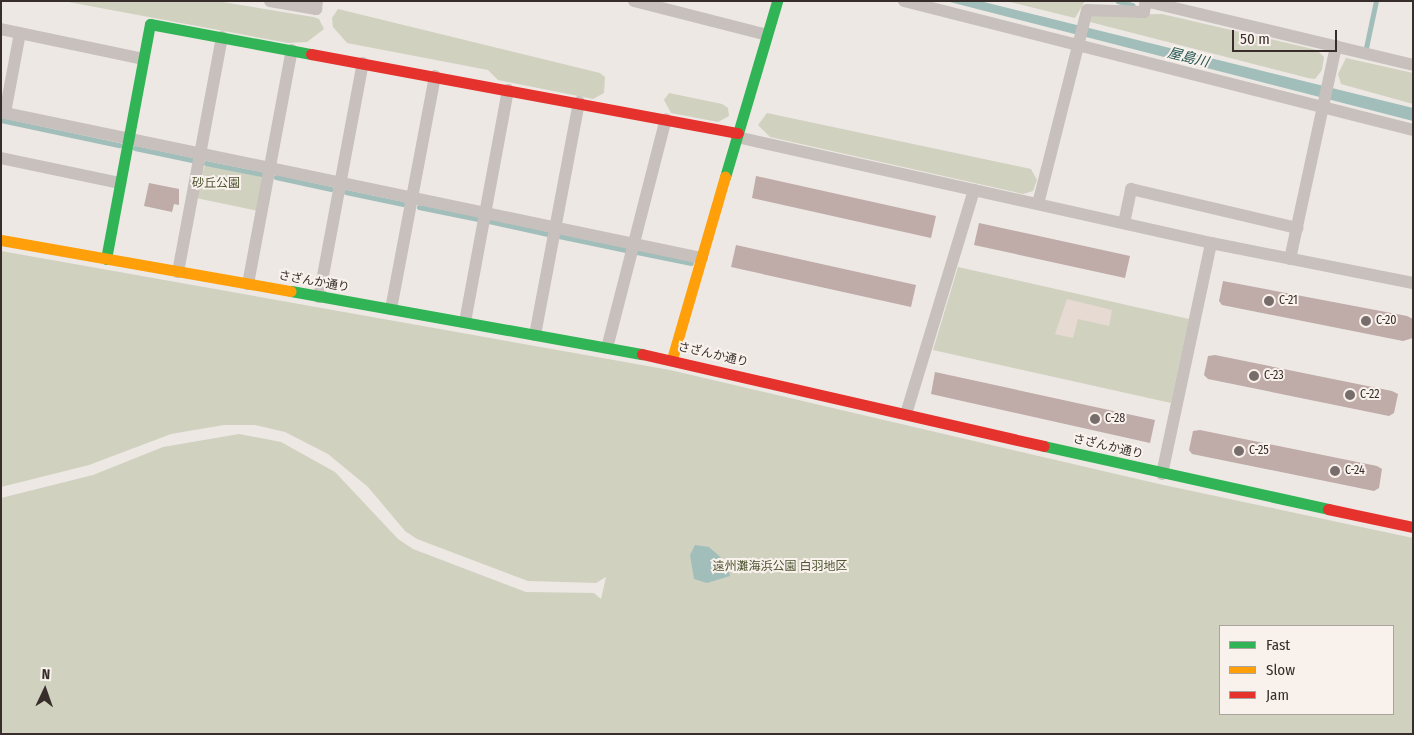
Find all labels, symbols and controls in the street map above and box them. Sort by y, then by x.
scale bar [1234,20,1339,52]
text: 50 m [1240,30,1270,48]
water label: 屋島川 [1166,45,1210,71]
park label: 砂丘公園 [192,177,240,191]
street label: さざんか通り [277,269,351,295]
place label: C-21 [1279,294,1298,308]
marker: C-21 [1263,295,1275,307]
place label: C-20 [1376,314,1397,328]
marker: C-20 [1360,315,1372,327]
street label: さざんか通り [676,340,750,370]
place label: C-23 [1264,369,1284,383]
marker: C-23 [1248,370,1260,382]
place label: C-22 [1360,388,1380,402]
marker: C-22 [1344,389,1356,401]
place label: C-28 [1105,412,1125,426]
marker: C-28 [1089,413,1101,425]
street label: さざんか通り [1071,432,1145,462]
place label: C-25 [1249,444,1269,458]
marker: C-25 [1233,445,1245,457]
place label: C-24 [1345,464,1365,478]
marker: C-24 [1329,465,1341,477]
park label: 遠州灘海浜公園 白羽地区 [713,560,847,574]
legend [1219,625,1394,715]
text: Fast [1266,636,1290,654]
text: Slow [1266,661,1295,679]
north arrow [20,665,70,715]
text: N [41,666,50,683]
text: Jam [1266,686,1289,704]

